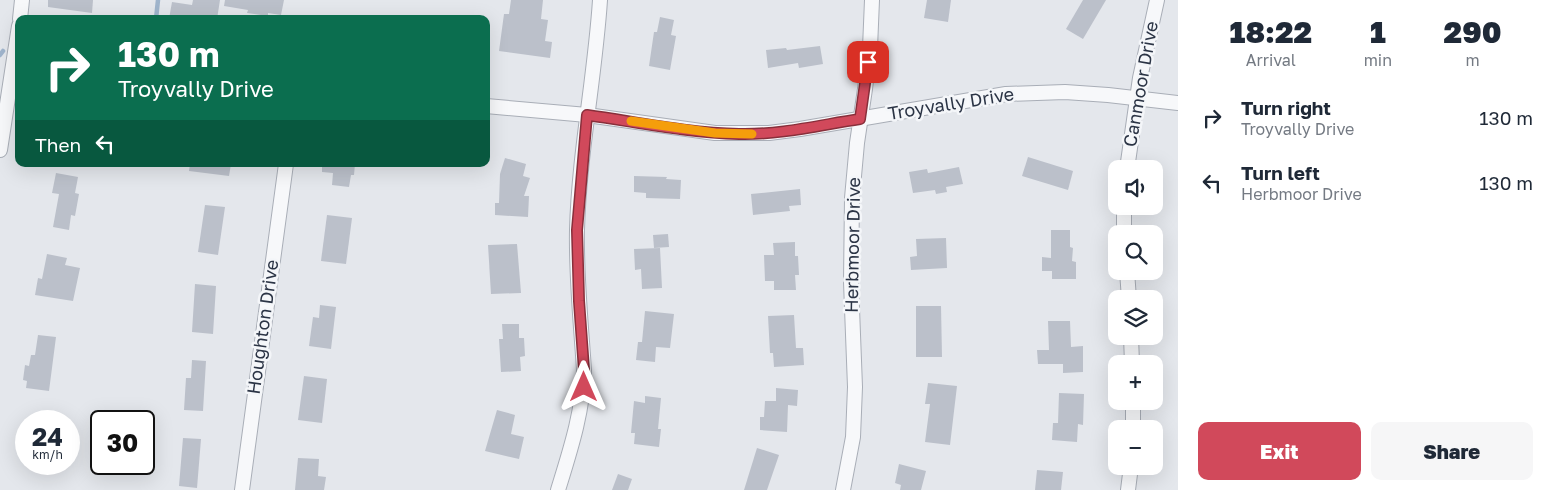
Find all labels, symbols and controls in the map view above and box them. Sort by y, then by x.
text: 18:22 [1230,14,1312,50]
text: 1 [1370,14,1386,50]
text: 290 [1444,14,1501,50]
street label: Canmoor Drive [1118,19,1162,148]
text: 130 m [118,33,220,75]
icon: right [35,35,100,100]
pin [847,41,889,83]
icon: arrive [854,48,882,76]
text: Arrival [1246,50,1296,70]
text: min [1364,50,1392,70]
text: m [1465,50,1480,70]
text: Troyvally Drive [118,75,274,102]
street label: Troyvally Drive [886,82,1016,124]
text: Turn right [1241,96,1331,119]
icon: right [1198,104,1226,132]
text: 130 m [1479,106,1533,129]
text: Troyvally Drive [1241,119,1354,139]
icon: left [91,130,119,158]
text: Then [35,133,81,156]
map controls [1108,160,1163,475]
button: sound [1108,160,1163,215]
text: Turn left [1241,161,1320,184]
icon: left [1198,169,1226,197]
text: 130 m [1479,171,1533,194]
street label: Herbmoor Drive [840,177,864,313]
text: Herbmoor Drive [1241,184,1362,204]
button: search [1108,225,1163,280]
street label: Houghton Drive [242,258,282,395]
button: layers [1108,290,1163,345]
button: + [1108,355,1163,410]
position arrow [557,360,609,412]
speed limit sign: 30 [90,410,155,475]
button: − [1108,420,1163,475]
text: 24 [32,421,63,452]
button: Exit [1198,422,1361,480]
button: Share [1371,422,1533,480]
text: km/h [32,447,63,462]

